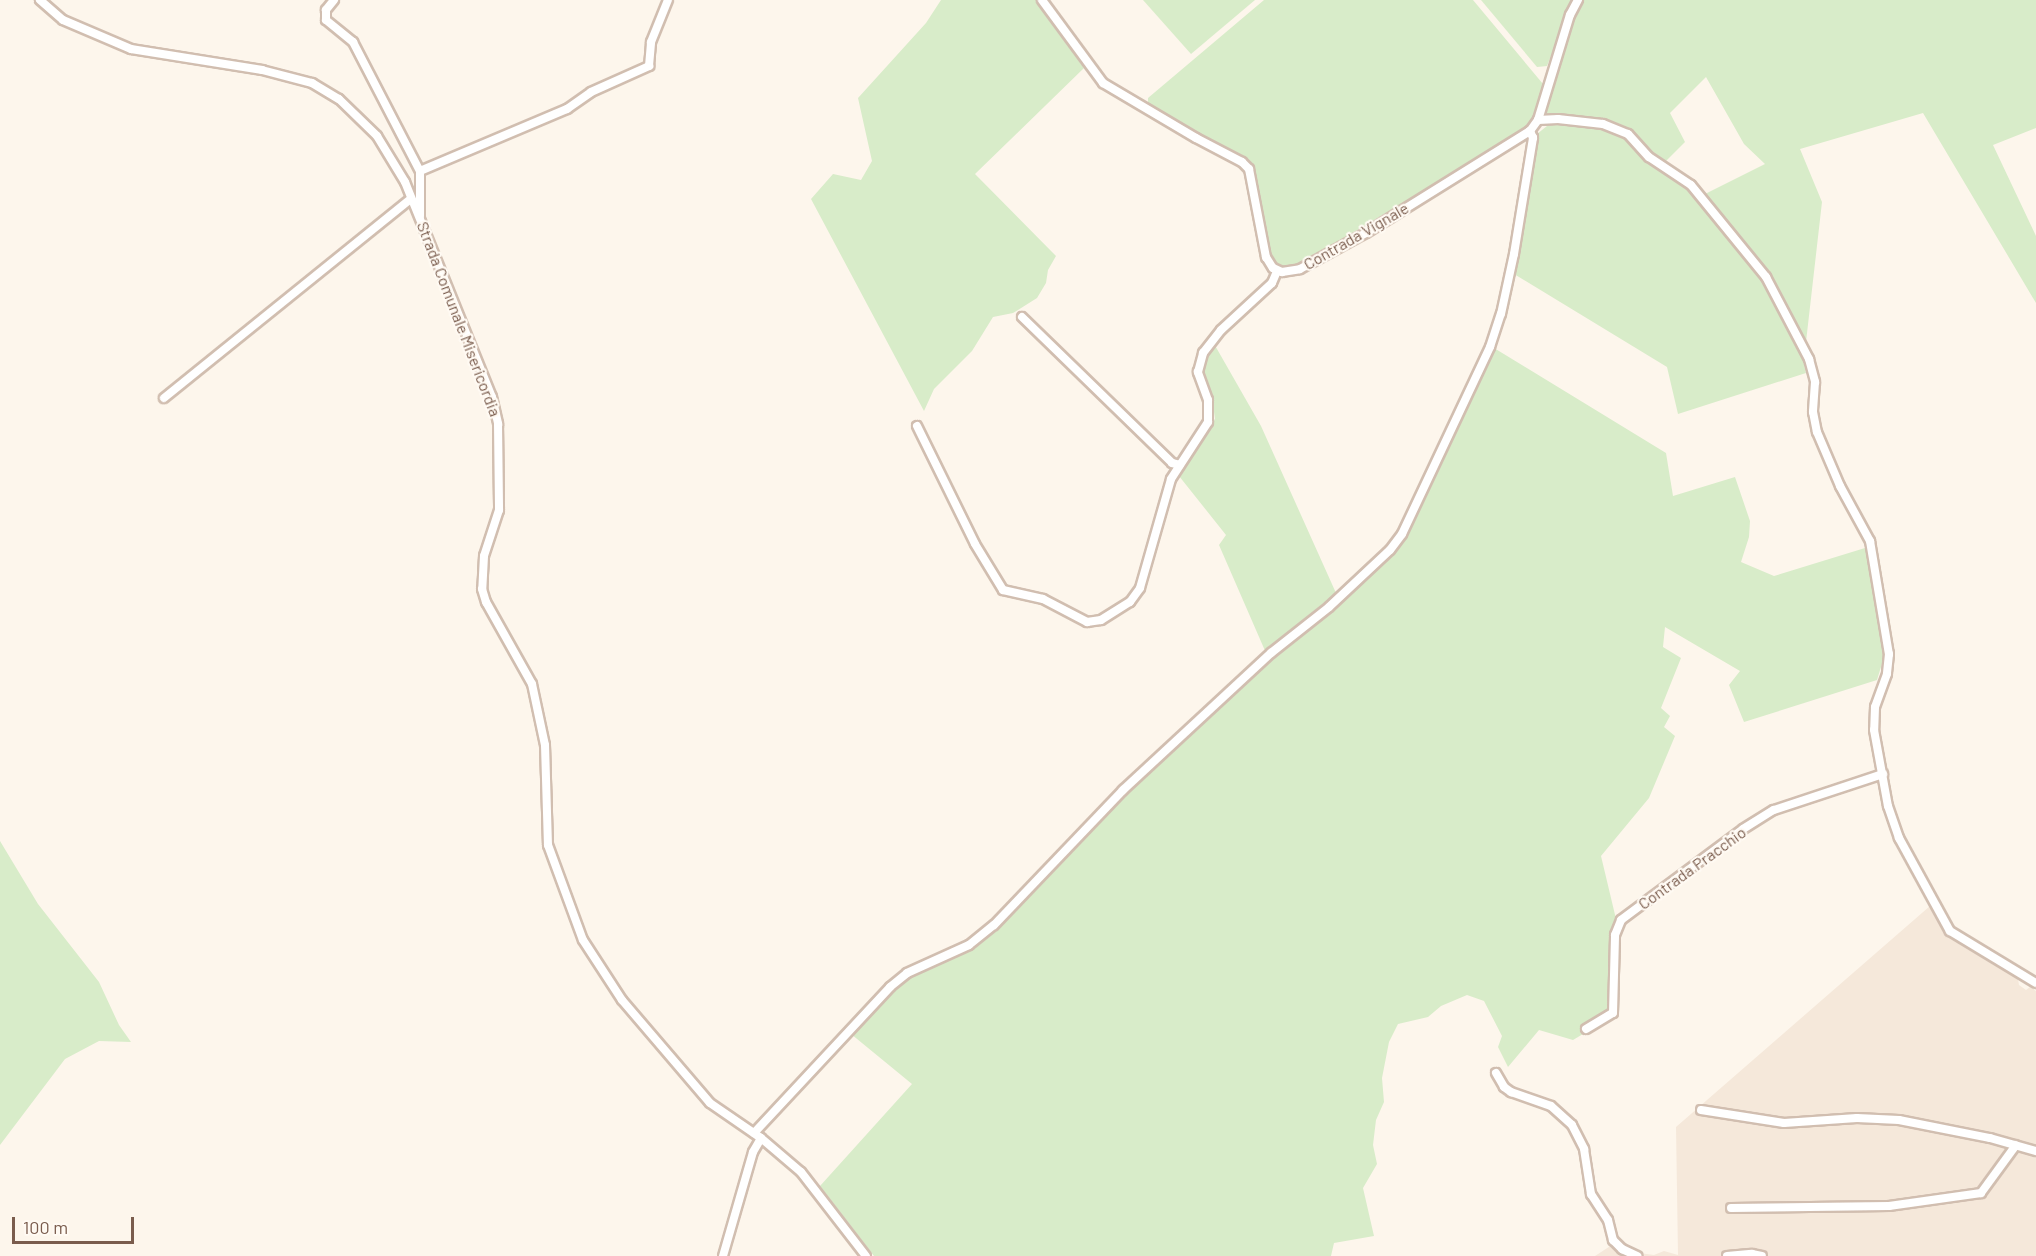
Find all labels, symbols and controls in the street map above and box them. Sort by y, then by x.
street label: Contrada Vignale [1300,198,1412,274]
street label: Strada Comunale Misericordia [413,219,505,419]
street label: Contrada Pracchio [1634,822,1750,914]
scale bar [15,1205,136,1243]
text: 100 m [23,1216,68,1238]

